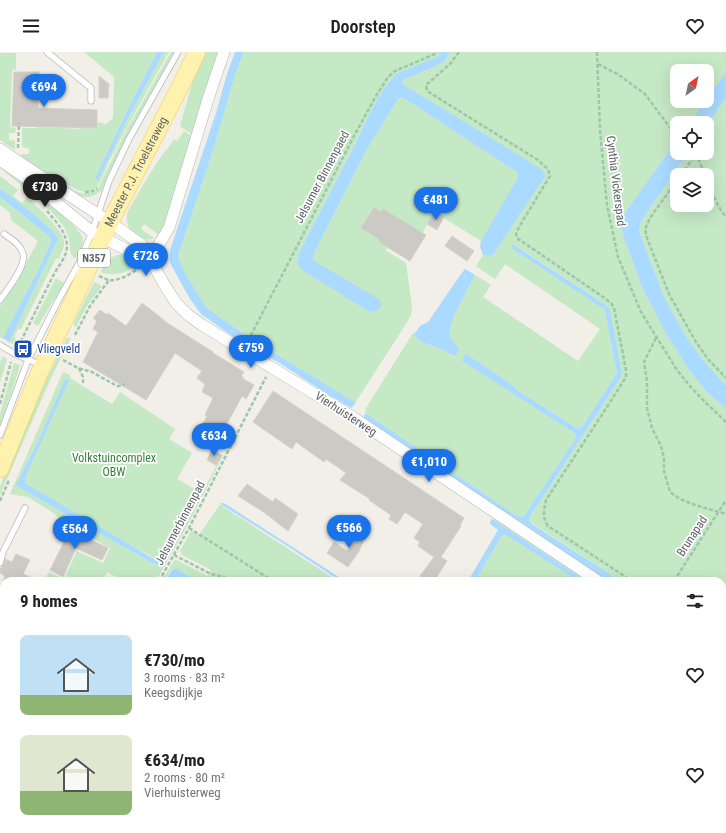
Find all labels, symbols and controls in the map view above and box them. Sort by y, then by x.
icon: menu [20,15,42,37]
icon: heart [684,15,706,37]
text: Doorstep [330,16,396,37]
north arrow [670,64,714,108]
map controls [670,64,714,212]
pin: €694 [20,74,68,108]
text: €694 [31,79,57,94]
street label: Meester P.J. Troelstraweg [102,114,170,229]
button: locate [670,116,714,160]
street label: Jelsumer Binnenpaed [292,129,352,225]
street label: Cynthia Vickerspad [604,135,628,227]
button: layers [670,168,714,212]
pin: €730 [21,174,69,208]
text: €730 [32,179,58,194]
pin: €481 [412,187,460,221]
text: €481 [423,192,449,207]
pin: €726 [122,243,170,277]
text: €726 [133,248,159,263]
road number: N357 [78,249,110,267]
pin: €759 [227,335,275,369]
bus stop icon: Vliegveld [12,338,34,360]
text: €759 [238,340,264,355]
place label: Vliegveld [37,342,80,356]
street label: Vierhuisterweg [312,389,380,439]
pin: €634 [190,423,238,457]
text: €634 [201,428,227,443]
pin: €1,010 [396,449,462,483]
park label: Volkstuincomplex OBW [72,451,156,479]
text: €1,010 [411,454,447,469]
street label: Jelsumerbinnenpad [152,479,208,567]
street label: Brunapad [674,513,710,559]
pin: €566 [325,515,373,549]
pin: €564 [51,516,99,550]
text: €566 [336,520,362,535]
text: €564 [62,521,88,536]
icon: filters [684,590,706,612]
text: 9 homes [20,591,78,611]
text: €730/mo [144,650,205,670]
icon: home [52,651,100,699]
icon: heart [684,664,706,686]
text: 3 rooms · 83 m² [144,670,225,685]
text: Keegsdijkje [144,685,203,700]
text: €634/mo [144,750,205,770]
icon: home [52,751,100,799]
icon: heart [684,764,706,786]
text: 2 rooms · 80 m² [144,770,225,785]
text: Vierhuisterweg [144,785,221,800]

